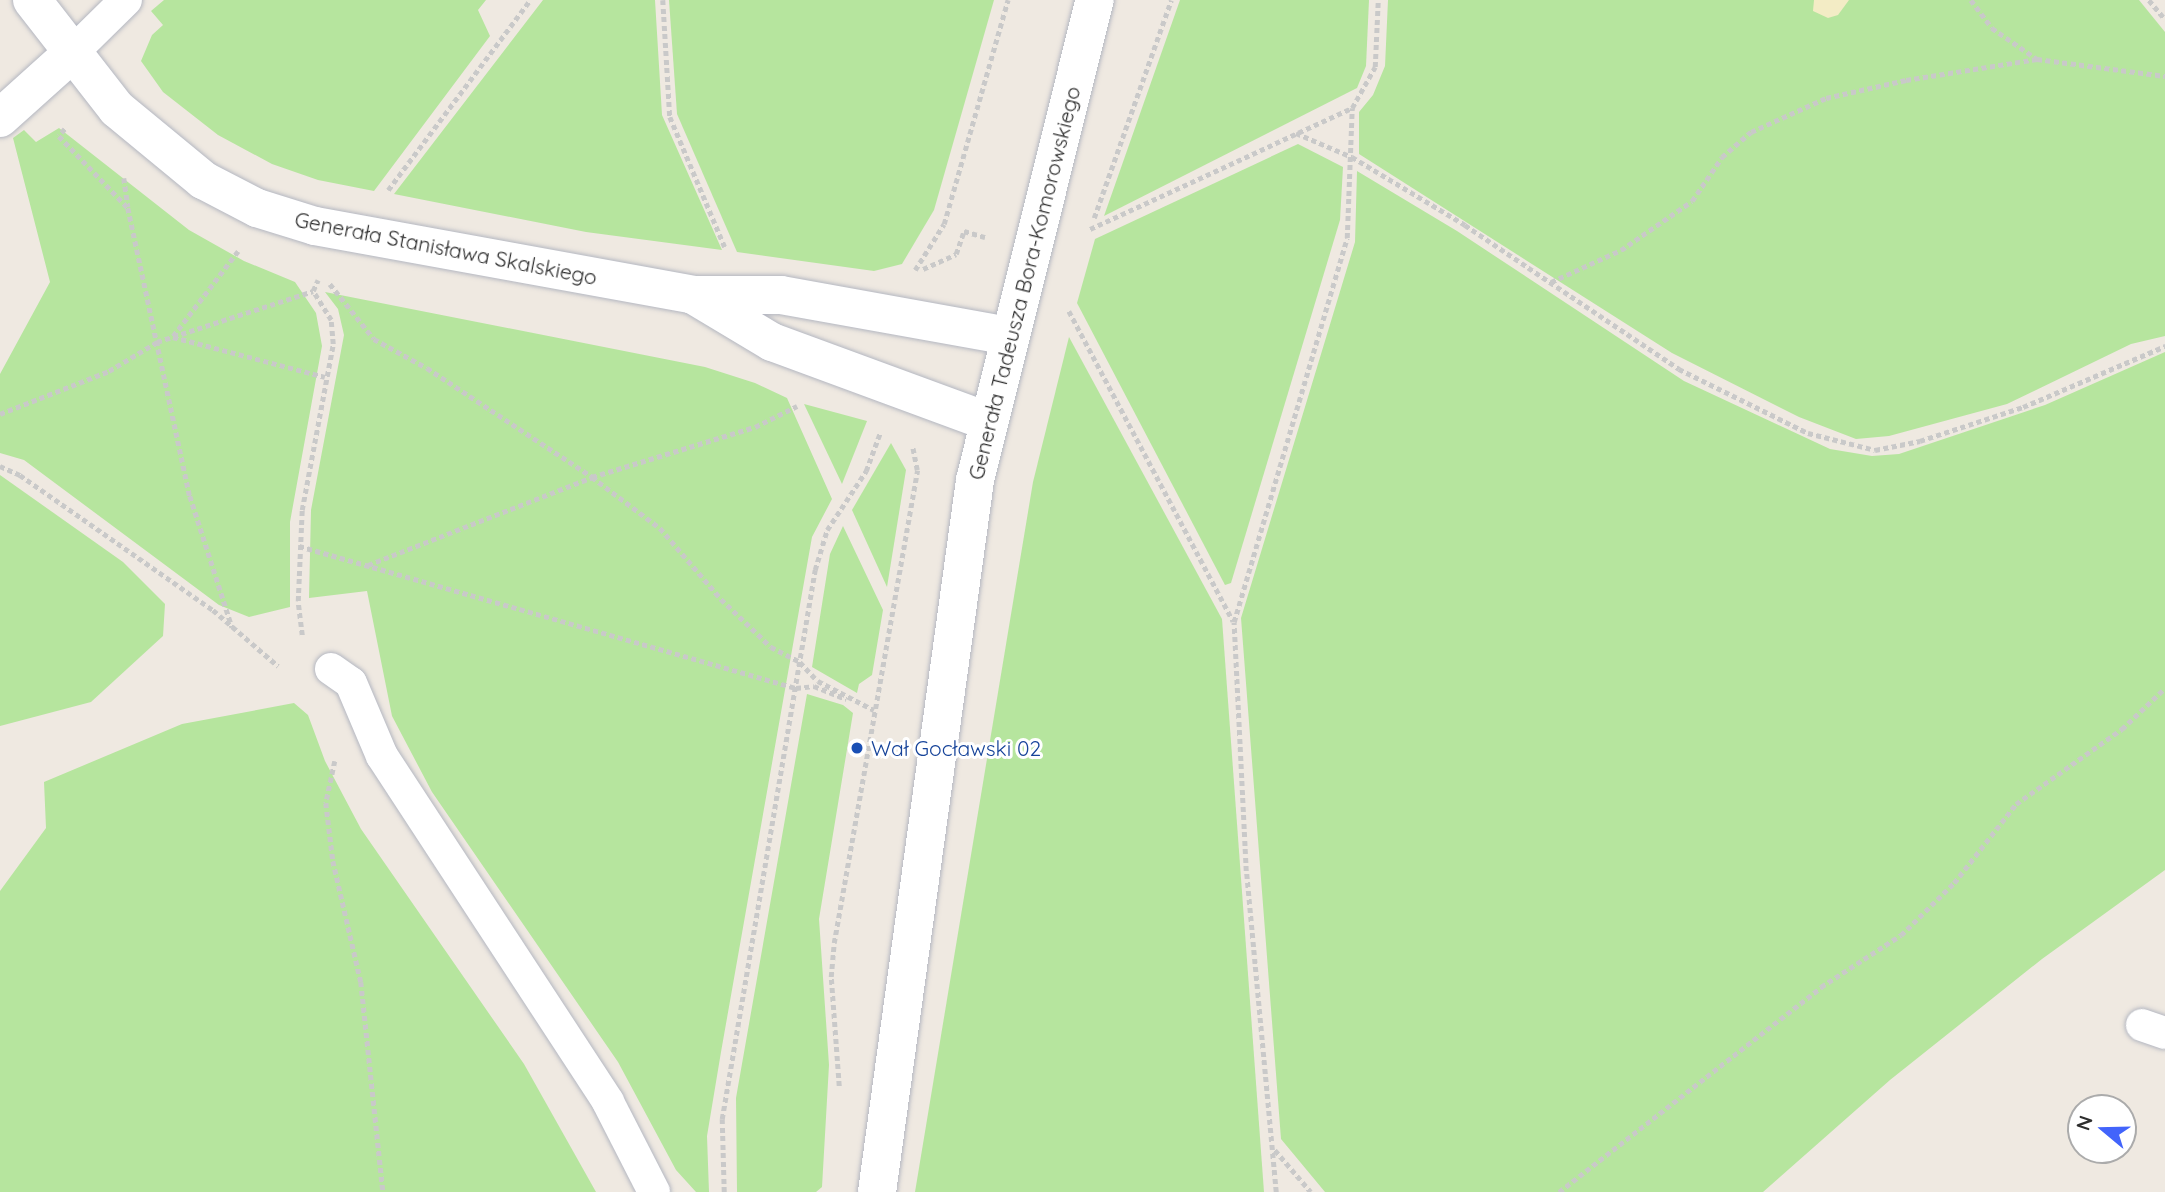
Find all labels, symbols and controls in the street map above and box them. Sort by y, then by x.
street label: Generała Tadeusza Bora-Komorowskiego [963,84,1085,482]
street label: Generała Stanisława Skalskiego [293,206,599,290]
place label: Wał Gocławski 02 [871,735,1041,761]
marker: Wał Gocławski 02 [849,740,865,756]
north arrow [2067,1094,2137,1164]
text: N [2070,1112,2098,1133]

